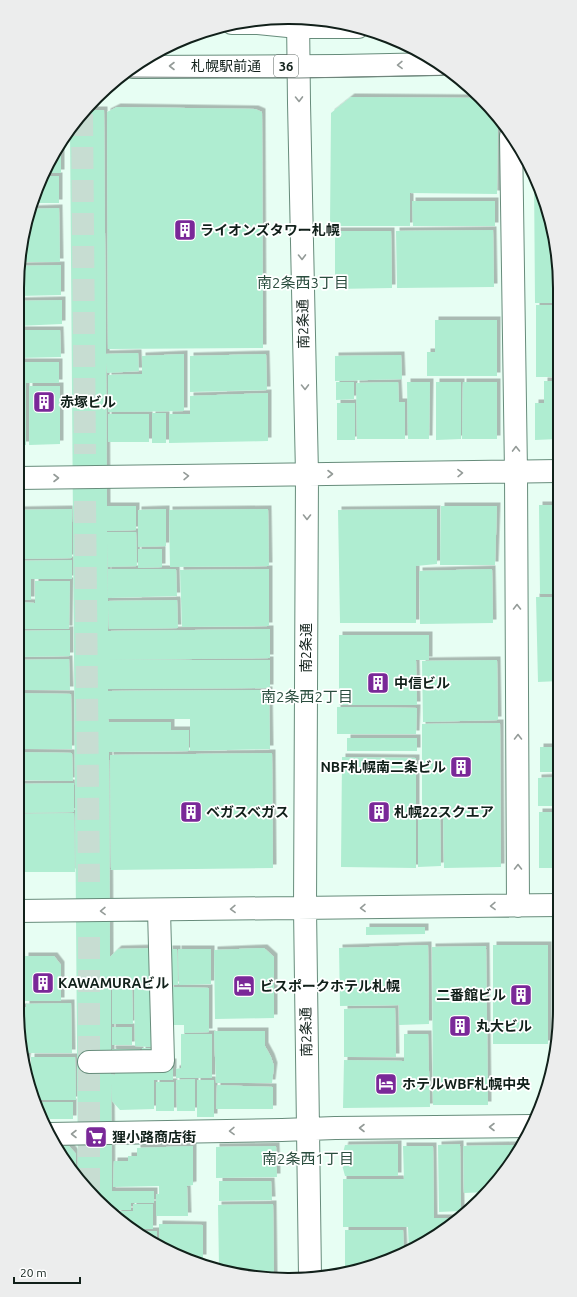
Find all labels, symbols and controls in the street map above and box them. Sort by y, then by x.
road number: 36 [274,55,298,77]
street label: 札幌駅前通 [191,58,261,74]
one-way arrow [397,61,403,69]
one-way arrow [169,62,175,70]
one-way arrow [295,96,303,102]
building icon: ライオンズタワー札幌 [172,217,198,243]
place label: ライオンズタワー札幌 [200,222,340,238]
one-way arrow [298,254,306,260]
district label: 南2条西3丁目 [257,274,349,291]
street label: 南2条通 [295,299,311,349]
one-way arrow [301,384,309,390]
building icon: 赤塚ビル [31,389,57,415]
place label: 赤塚ビル [60,394,116,410]
one-way arrow [512,446,520,452]
one-way arrow [457,468,463,477]
one-way arrow [327,470,333,478]
one-way arrow [183,472,189,480]
one-way arrow [53,473,59,482]
one-way arrow [303,514,311,520]
one-way arrow [513,604,521,610]
street label: 南2条通 [298,623,314,673]
building icon: 中信ビル [365,670,391,696]
place label: 中信ビル [394,675,450,691]
district label: 南2条西2丁目 [261,688,353,705]
one-way arrow [514,734,522,740]
building icon: NBF札幌南二条ビル [448,754,474,780]
place label: NBF札幌南二条ビル [320,759,446,775]
building icon: ベガスベガス [178,799,204,825]
building icon: 札幌22スクエア [366,799,392,825]
place label: ベガスベガス [206,804,289,820]
place label: 札幌22スクエア [394,804,494,820]
one-way arrow [514,864,522,870]
one-way arrow [490,902,496,910]
one-way arrow [360,904,366,912]
one-way arrow [230,905,236,913]
one-way arrow [100,907,106,915]
building icon: KAWAMURAビル [30,970,56,996]
hotel icon: ビスポークホテル札幌 [231,973,257,999]
place label: KAWAMURAビル [58,975,169,991]
place label: ビスポークホテル札幌 [260,978,400,994]
building icon: 二番館ビル [508,982,534,1008]
place label: 二番館ビル [436,987,506,1003]
street label: 南2条通 [298,1007,314,1057]
building icon: 丸大ビル [447,1013,473,1039]
place label: 丸大ビル [476,1018,532,1034]
hotel icon: ホテルWBF札幌中央 [373,1071,399,1097]
place label: ホテルWBF札幌中央 [402,1076,530,1092]
one-way arrow [489,1123,495,1131]
supermarket icon: 狸小路商店街 [83,1124,109,1150]
one-way arrow [359,1124,365,1132]
one-way arrow [229,1127,235,1135]
place label: 狸小路商店街 [112,1129,196,1145]
one-way arrow [71,1130,77,1138]
district label: 南2条西1丁目 [262,1150,354,1167]
scale bar [14,1259,80,1285]
text: 20 m [20,1266,47,1279]

